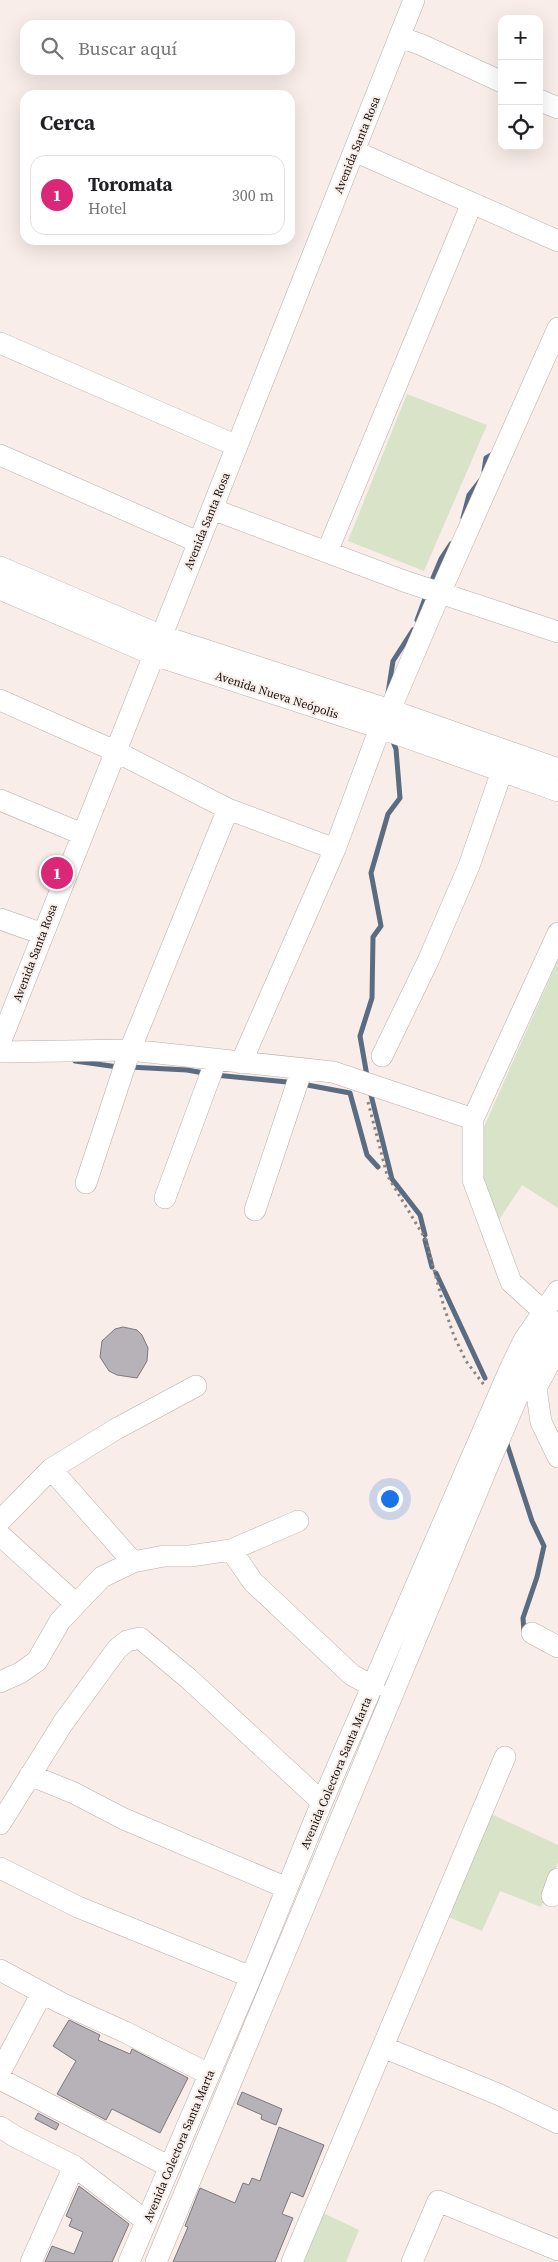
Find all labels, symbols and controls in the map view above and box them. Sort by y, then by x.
map controls [498,15,543,150]
button: + [498,15,543,60]
search box [20,20,295,75]
icon: search [38,34,66,62]
text: Buscar aquí [78,35,177,61]
button: − [498,60,543,105]
street label: Avenida Santa Rosa [330,93,384,196]
button: locate [498,105,543,150]
text: Cerca [40,108,95,137]
text: Toromata [88,171,173,197]
text: 1 [53,184,61,206]
text: 300 m [232,184,274,206]
text: Hotel [88,197,127,219]
street label: Avenida Santa Rosa [180,469,234,572]
street label: Avenida Nueva Neópolis [213,667,341,723]
pin: 1 [41,854,73,892]
street label: Avenida Santa Rosa [9,901,61,1004]
your location [377,1486,403,1512]
street label: Avenida Colectora Santa Marta [297,1694,376,1851]
street label: Avenida Colectora Santa Marta [140,2067,219,2224]

